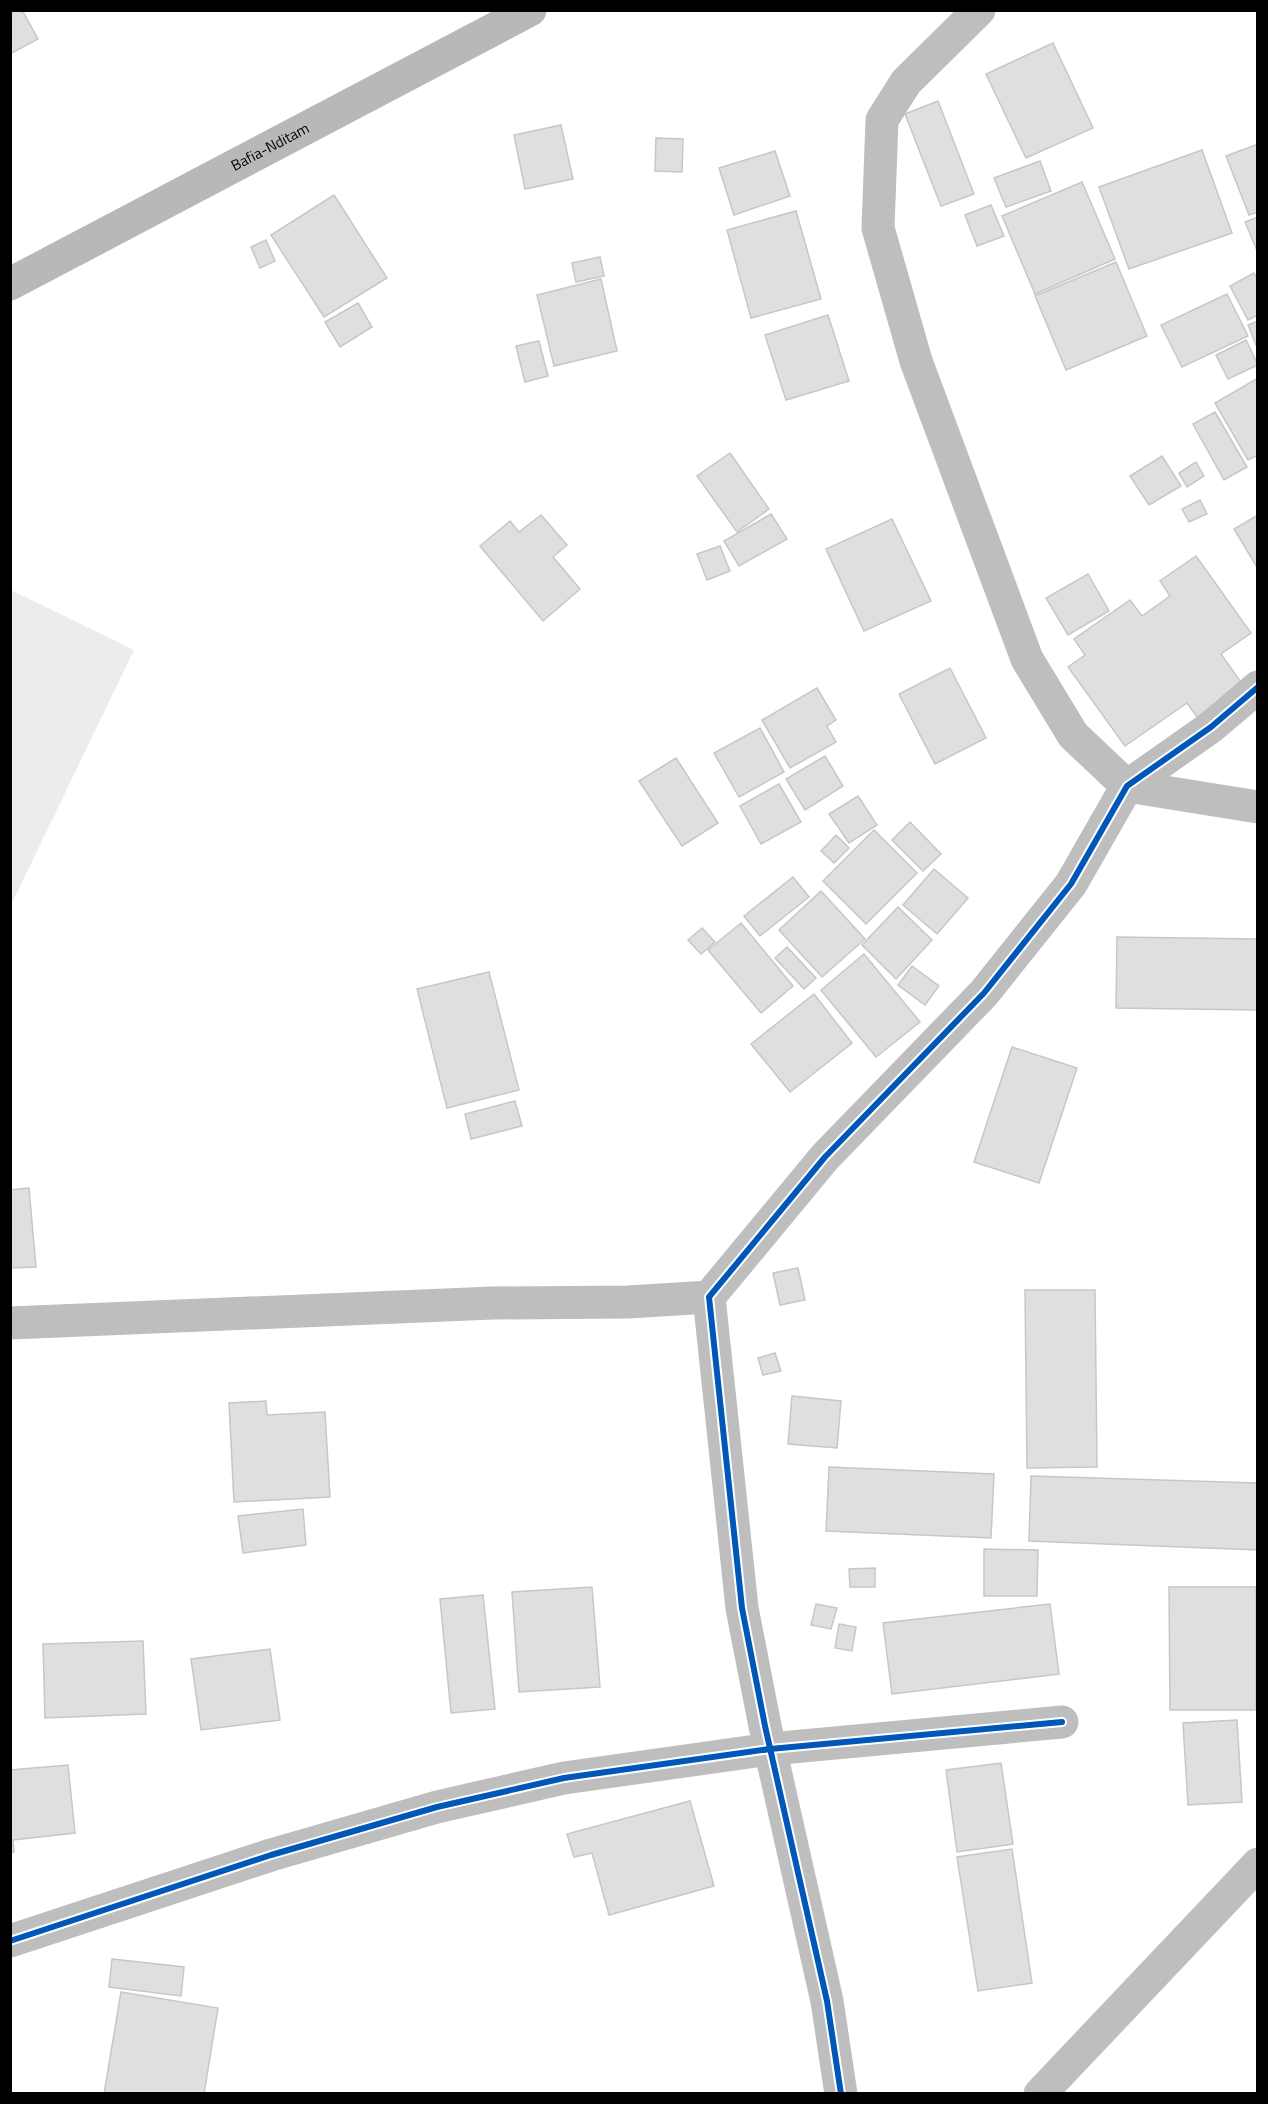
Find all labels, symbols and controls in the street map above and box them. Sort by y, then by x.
street label: Bafia-Nditam [227,116,313,177]

